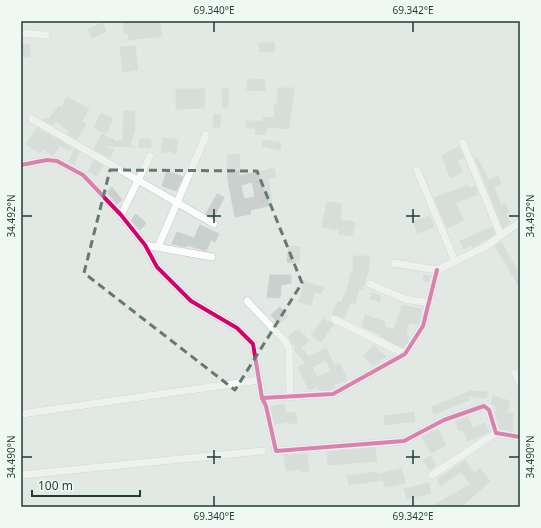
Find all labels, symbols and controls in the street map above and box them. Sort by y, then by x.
text: 69.340°E [193,3,235,17]
text: 69.342°E [392,3,434,17]
text: 34.492°N [4,194,18,238]
text: 34.492°N [523,194,537,238]
text: 34.490°N [4,435,18,479]
text: 34.490°N [523,435,537,479]
scale bar [32,472,140,498]
text: 100 m [38,477,73,494]
text: 69.340°E [193,509,235,523]
text: 69.342°E [392,509,434,523]

